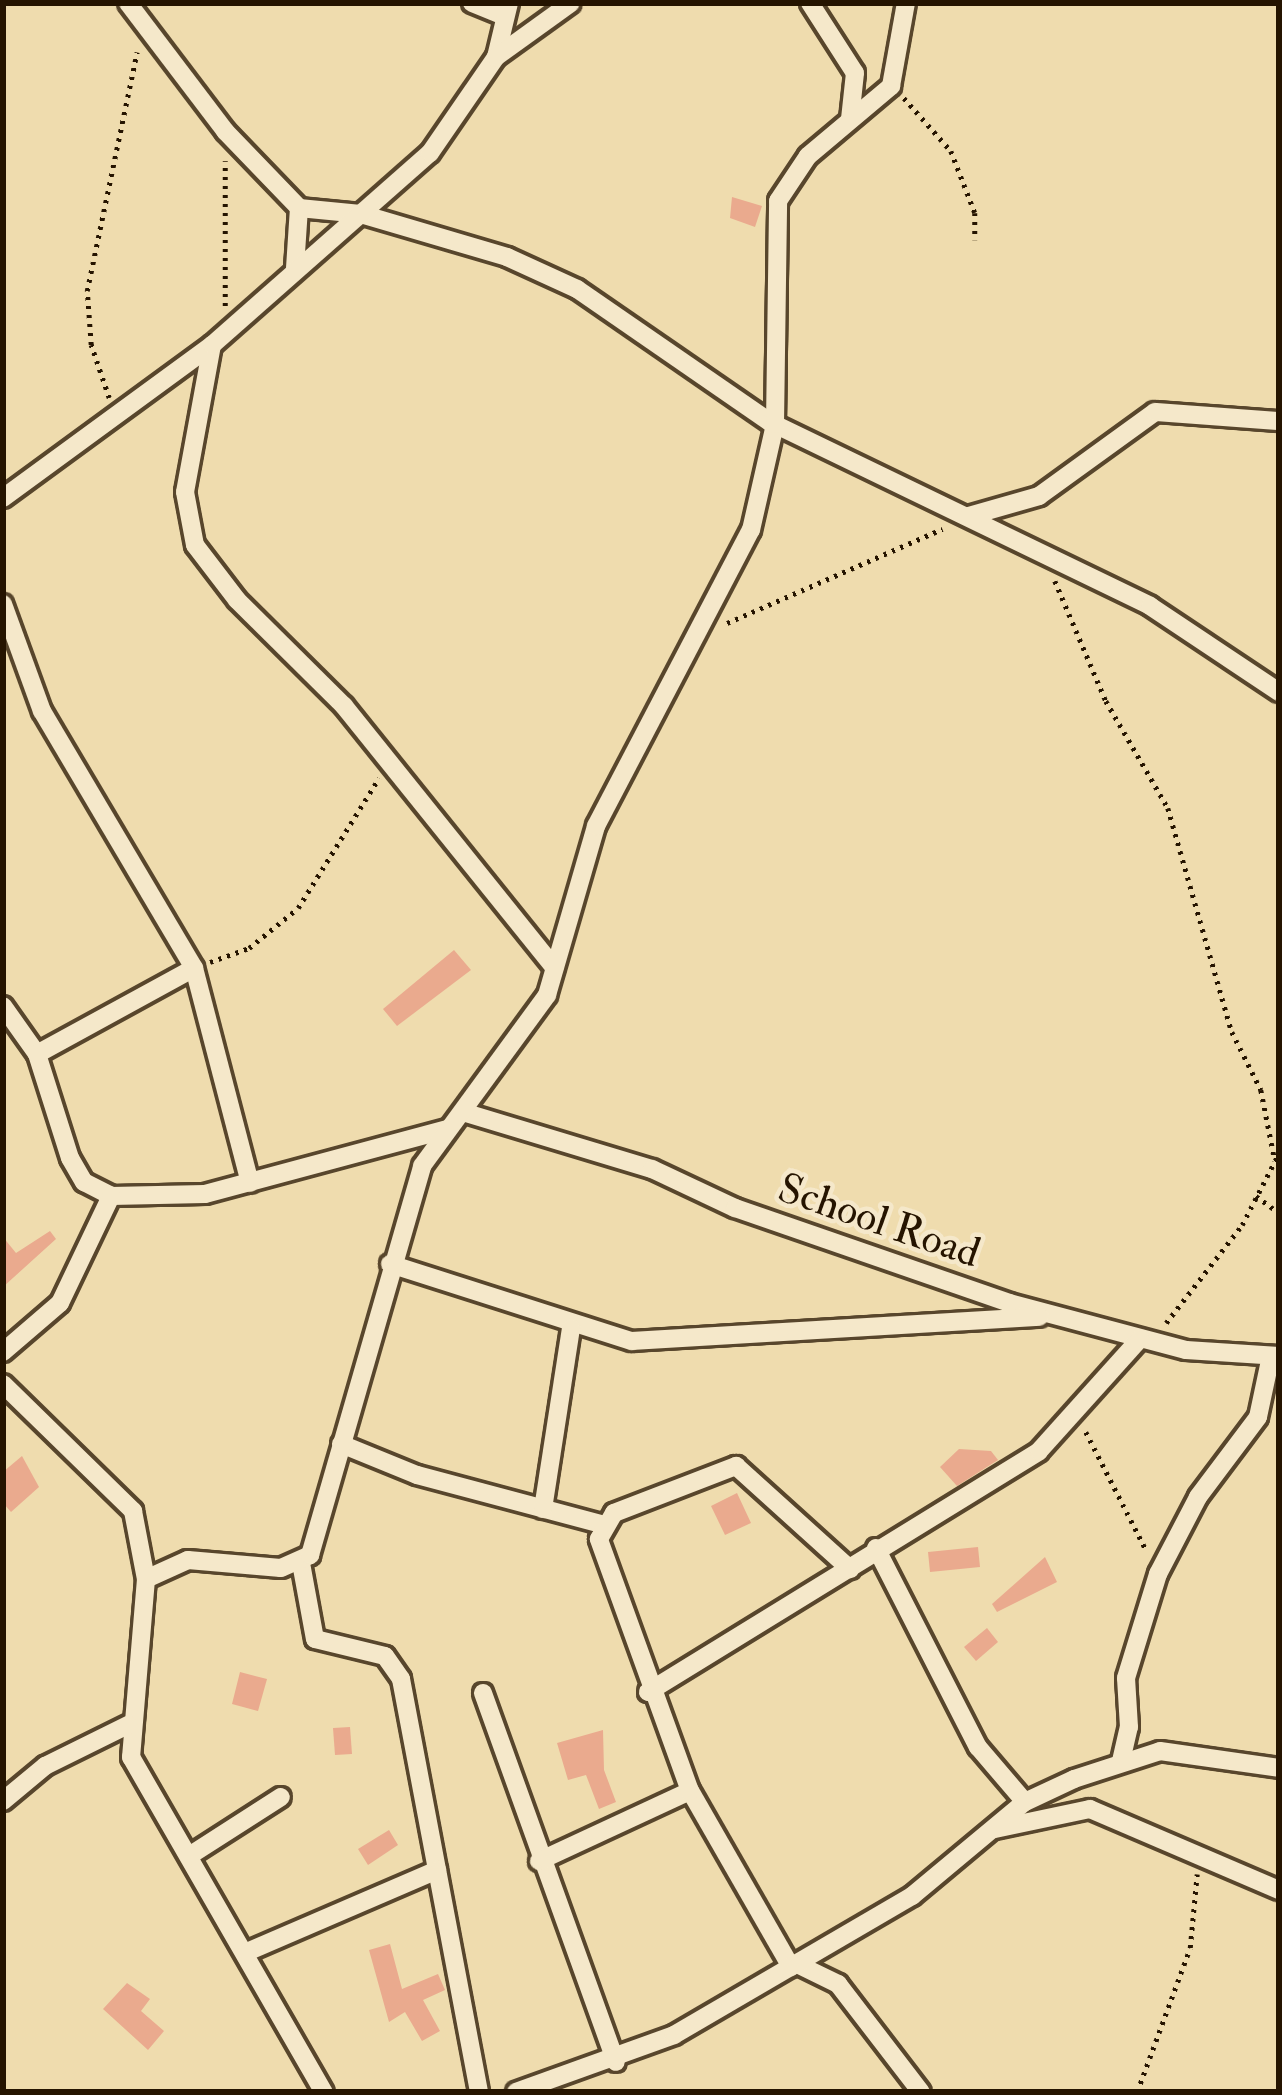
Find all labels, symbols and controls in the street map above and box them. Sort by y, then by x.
street label: School Road [772,1163,986,1279]

